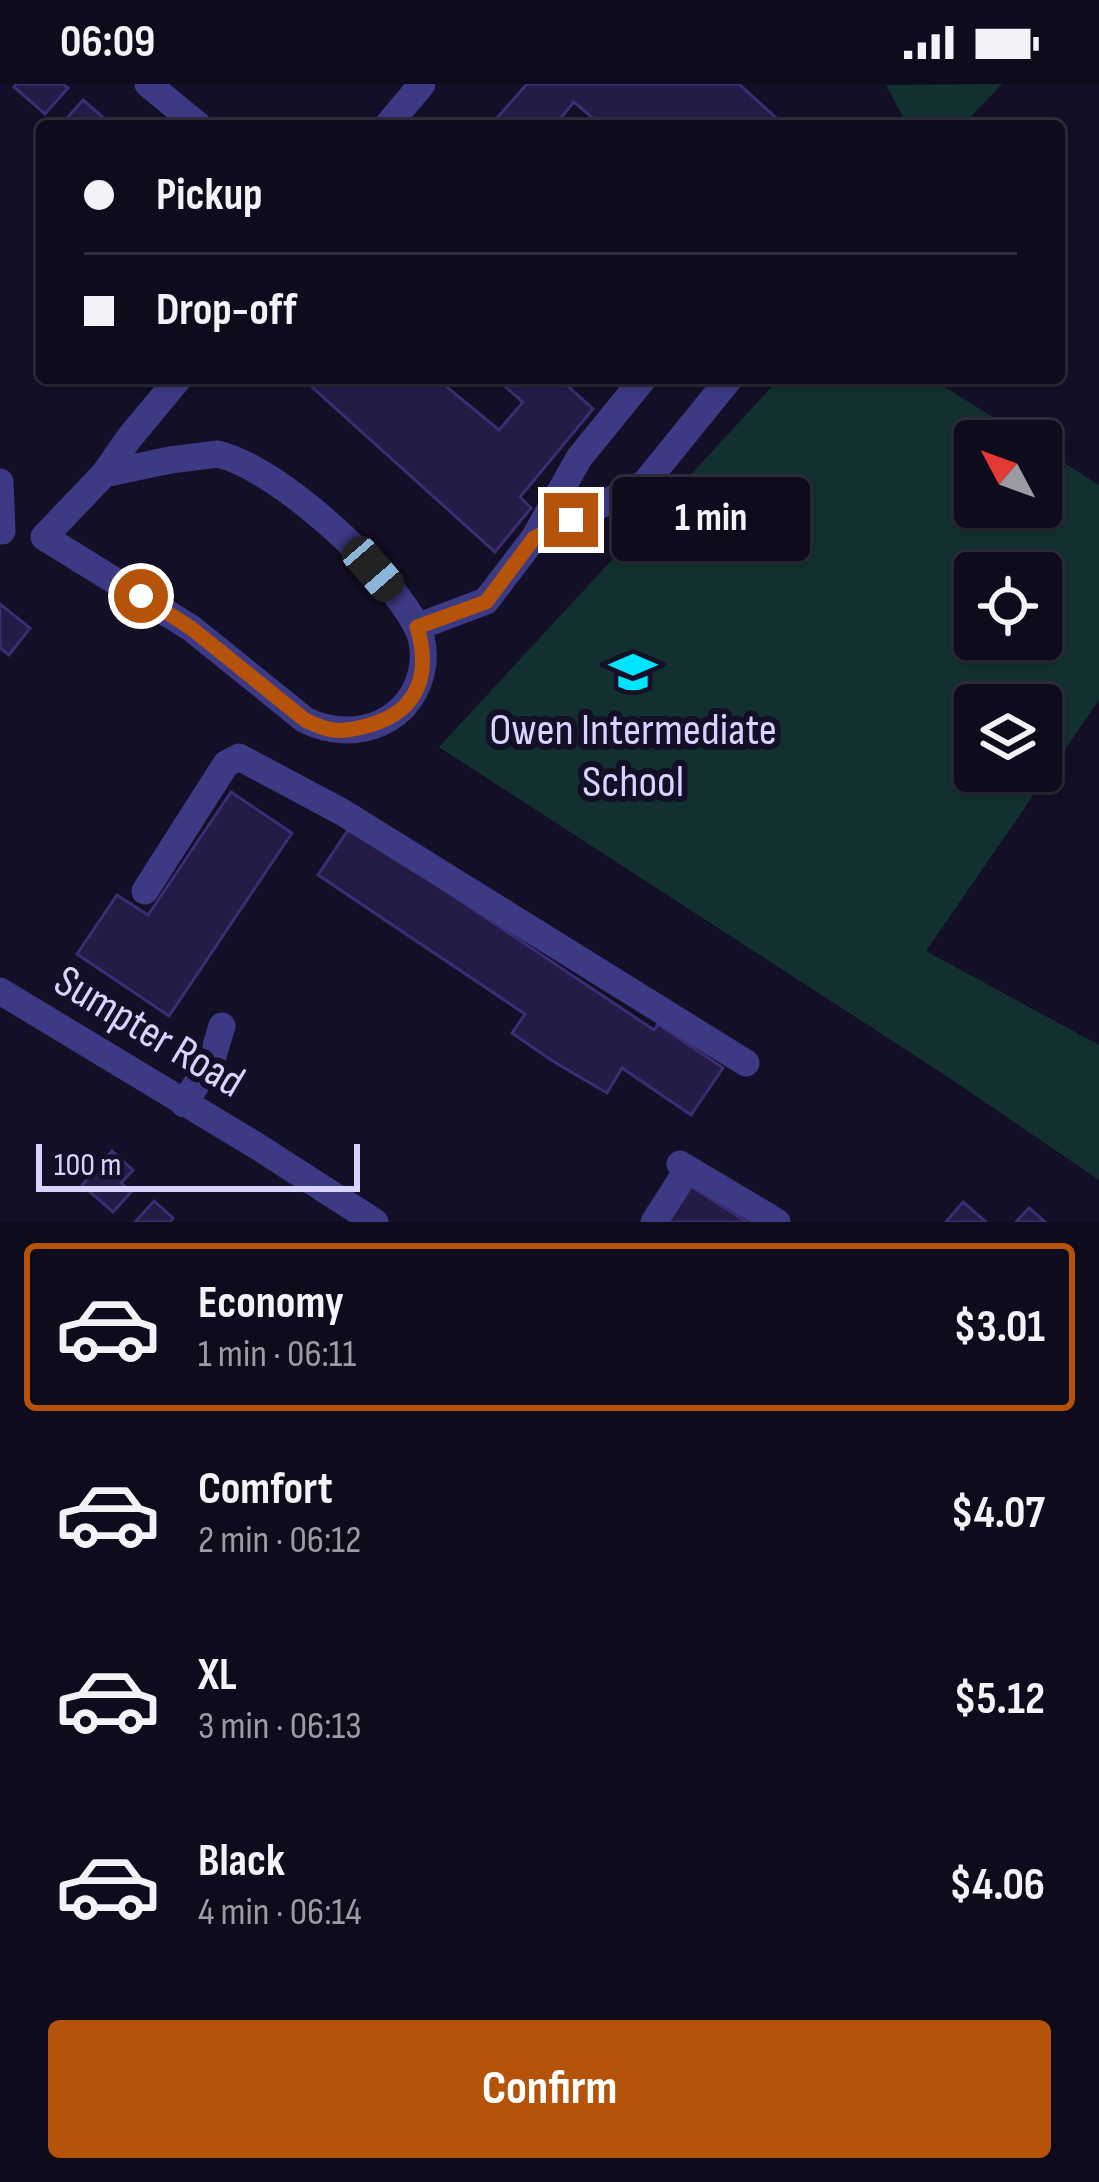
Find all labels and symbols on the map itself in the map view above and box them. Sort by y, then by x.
north arrow [954,420,1062,528]
callout: 1 min [613,478,811,562]
route end [544,493,598,547]
car [336,530,410,608]
route start [114,569,168,623]
school or university icon: Owen Intermediate School [608,647,658,697]
place label: Owen Intermediate School [489,703,777,810]
street label: Sumpter Road [44,954,254,1110]
scale bar [36,1138,360,1191]

